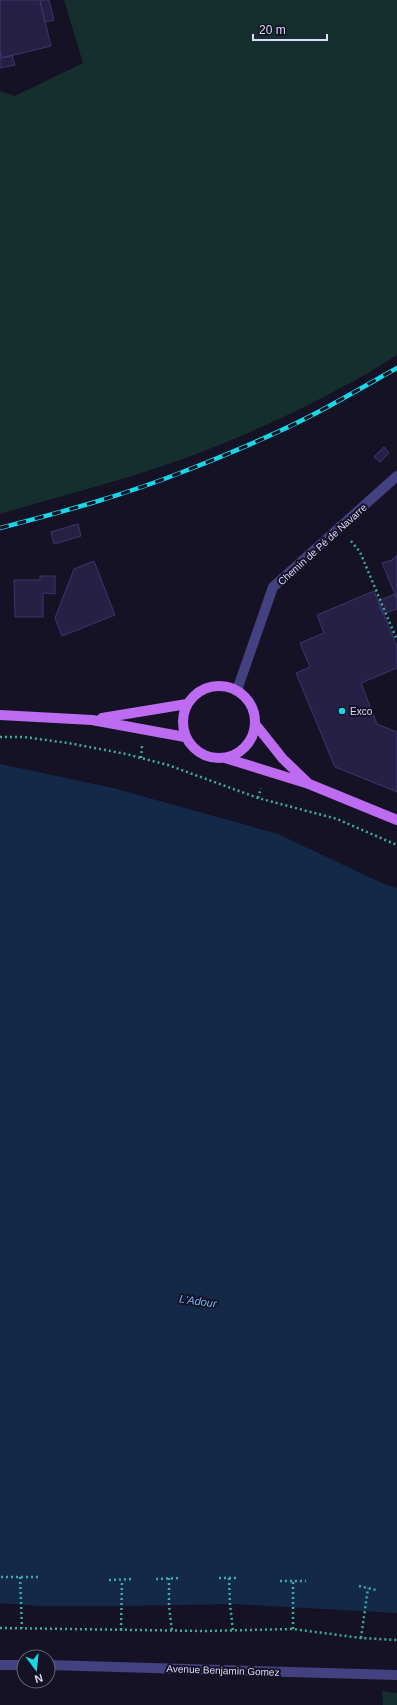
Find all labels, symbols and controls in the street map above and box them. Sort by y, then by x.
scale bar [253,16,327,42]
text: 20 m [259,23,286,37]
street label: Chemin de Pé de Navarre [276,501,369,587]
marker: Exco [337,706,347,716]
place label: Exco [350,706,373,717]
water label: L'Adour [179,1292,219,1310]
north arrow [16,1649,56,1689]
street label: Avenue Benjamin Gomez [166,1663,280,1678]
text: N [33,1672,44,1685]

